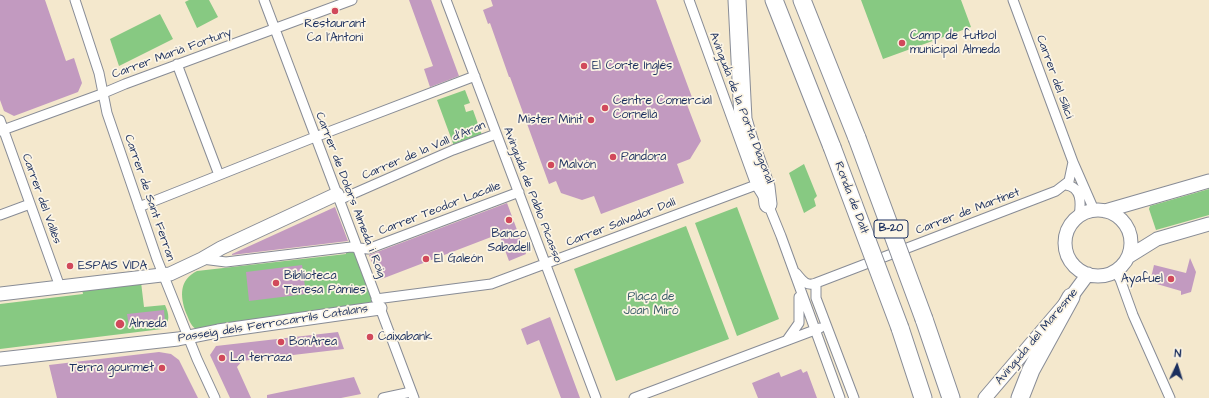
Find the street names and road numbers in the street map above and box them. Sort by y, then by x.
street label: Carrer Marià Fortuny [110,26,234,82]
street label: Avinguda de la Porta Diagonal [705,30,777,186]
street label: Carrer del Silici [1032,33,1076,121]
street label: Carrer de Dolors Almeda i Roig [312,110,388,280]
street label: Carrer de la Vall d'Aran [360,118,488,184]
street label: Avinguda de Pablo Picasso [499,125,565,265]
street label: Carrer de Sant Ferran [121,133,177,263]
street label: Carrer del Vallès [18,152,64,246]
street label: Ronda de Dalt [831,160,871,236]
street label: Carrer Teodor Lacalle [377,179,503,239]
street label: Carrer de Martinet [914,186,1022,238]
street label: Carrer Salvador Dalí [564,196,678,250]
road number: B-20 [874,220,908,238]
street label: Avinguda del Maresme [992,286,1082,388]
street label: Passeig dels Ferrocarrils Catalans [177,302,369,346]

